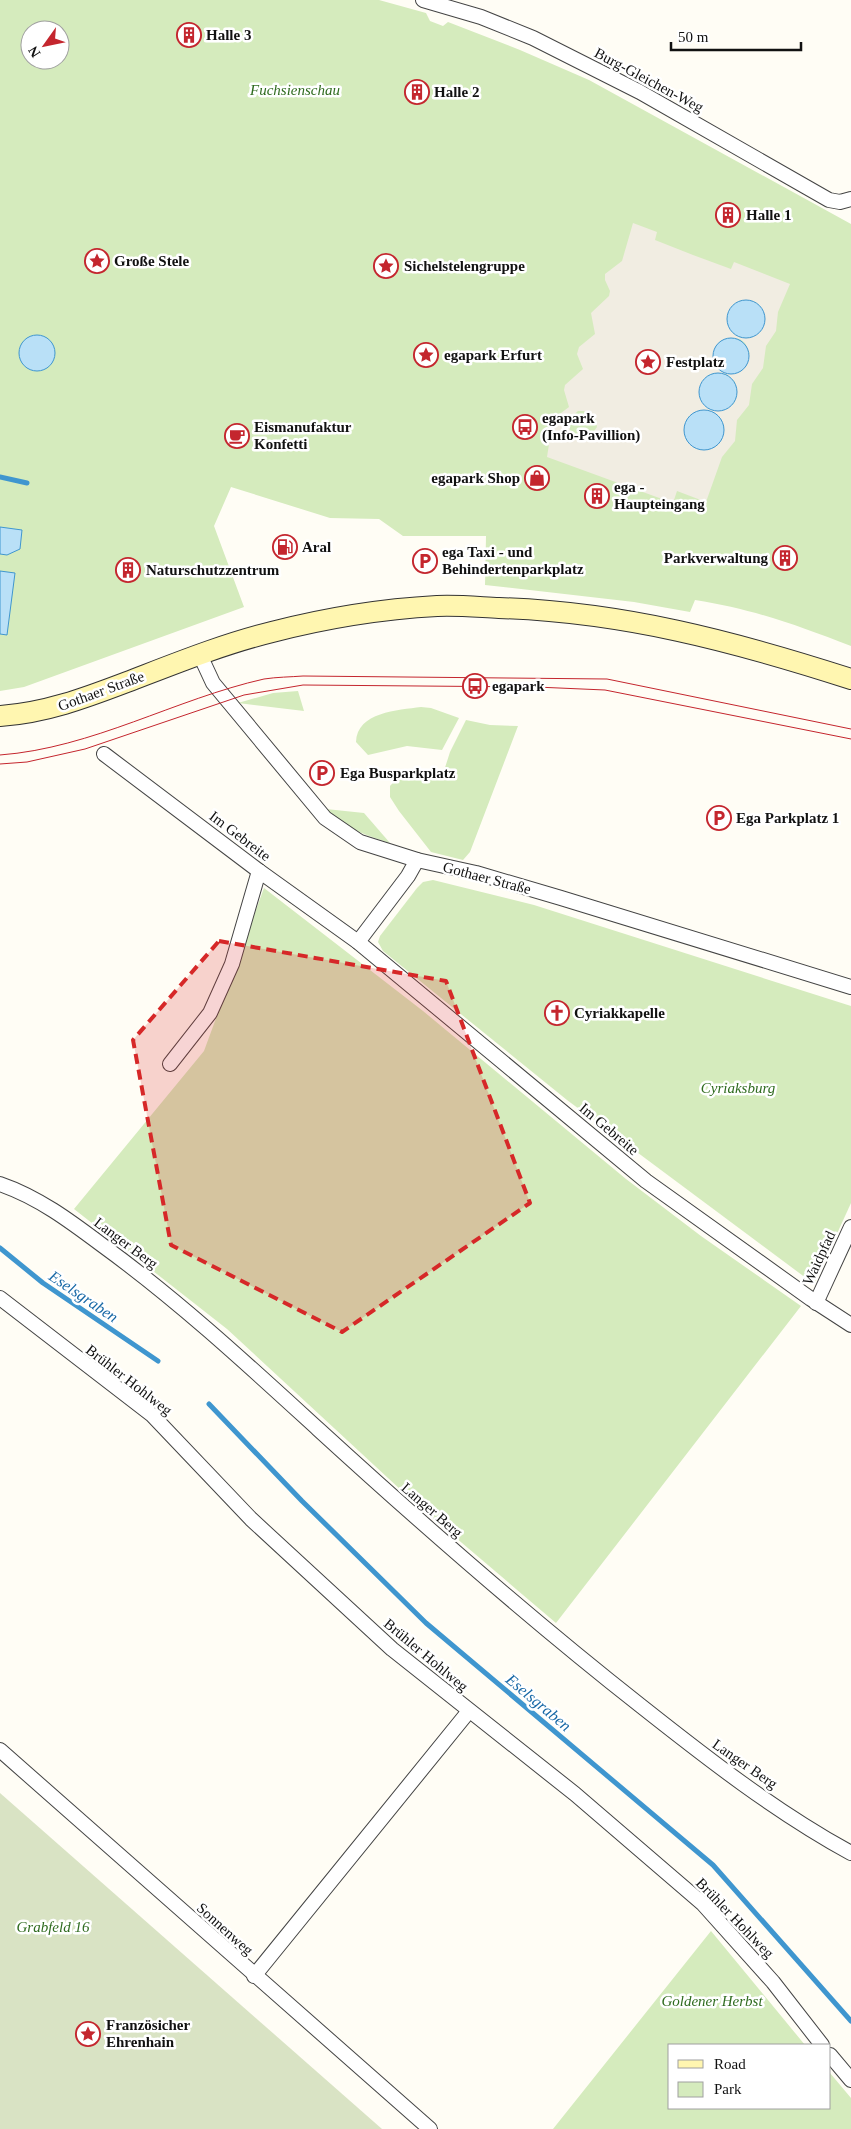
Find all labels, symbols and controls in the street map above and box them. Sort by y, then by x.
north arrow [20,20,70,70]
scale bar [671,20,801,52]
building icon: Halle 3 [176,22,202,48]
place label: Halle 3 [206,27,251,43]
text: 50 m [678,29,709,45]
text: N [25,43,44,60]
street label: Burg-Gleichen-Weg [592,45,707,116]
building icon: Halle 2 [404,79,430,105]
park label: Fuchsienschau [249,82,340,98]
place label: Halle 2 [434,84,479,100]
building icon: Halle 1 [715,202,741,228]
place label: Halle 1 [746,207,791,223]
place icon: Große Stele [84,248,110,274]
place label: Große Stele [114,253,189,269]
place icon: Sichelstelengruppe [373,253,399,279]
place label: Sichelstelengruppe [404,258,525,274]
place icon: egapark Erfurt [413,342,439,368]
place label: egapark Erfurt [444,347,542,363]
place icon: Festplatz [635,349,661,375]
place label: Festplatz [666,354,725,370]
place label: egapark (Info-Pavillion) [542,410,640,444]
bus stop icon: egapark (Info-Pavillion) [512,414,538,440]
place label: Eismanufaktur Konfetti [254,419,352,452]
cafe icon: Eismanufaktur Konfetti [224,423,250,449]
shop icon: egapark Shop [524,465,550,491]
place label: egapark Shop [431,470,520,486]
place label: ega - Haupteingang [614,479,705,512]
building icon: ega - Haupteingang [584,483,610,509]
fuel station icon: Aral [272,534,298,560]
place label: Aral [302,539,331,555]
place label: ega Taxi - und Behindertenparkplatz [442,544,584,577]
building icon: Parkverwaltung [772,545,798,571]
parking icon: ega Taxi - und Behindertenparkplatz [412,548,438,574]
place label: Parkverwaltung [664,550,768,566]
building icon: Naturschutzzentrum [115,557,141,583]
place label: Naturschutzzentrum [146,562,280,578]
street label: Gothaer Straße [56,668,147,714]
bus stop icon: egapark [462,673,488,699]
place label: egapark [492,678,545,694]
parking icon: Ega Busparkplatz [309,760,335,786]
place label: Ega Busparkplatz [340,765,456,781]
parking icon: Ega Parkplatz 1 [706,805,732,831]
street label: Im Gebreite [206,808,274,864]
place label: Ega Parkplatz 1 [736,810,839,826]
street label: Gothaer Straße [441,859,533,898]
church icon: Cyriakkapelle [544,1000,570,1026]
place label: Cyriakkapelle [574,1005,665,1021]
park label: Cyriaksburg [701,1080,776,1096]
street label: Im Gebreite [576,1100,642,1158]
street label: Langer Berg [91,1214,161,1272]
street label: Waidpfad [800,1228,839,1288]
water label: Eselsgraben [45,1267,121,1326]
street label: Brühler Hohlweg [83,1342,176,1419]
street label: Langer Berg [398,1479,466,1541]
street label: Brühler Hohlweg [381,1615,472,1695]
water label: Eselsgraben [502,1670,574,1735]
street label: Langer Berg [710,1736,781,1792]
street label: Brühler Hohlweg [693,1875,777,1962]
street label: Sonnenweg [194,1900,257,1959]
park label: Grabfeld 16 [17,1919,90,1935]
park label: Goldener Herbst [661,1993,763,2009]
place label: Französicher Ehrenhain [106,2017,190,2050]
place icon: Französicher Ehrenhain [75,2021,101,2047]
legend [668,2044,831,2109]
text: Road [714,2056,746,2072]
text: Park [714,2081,742,2097]

